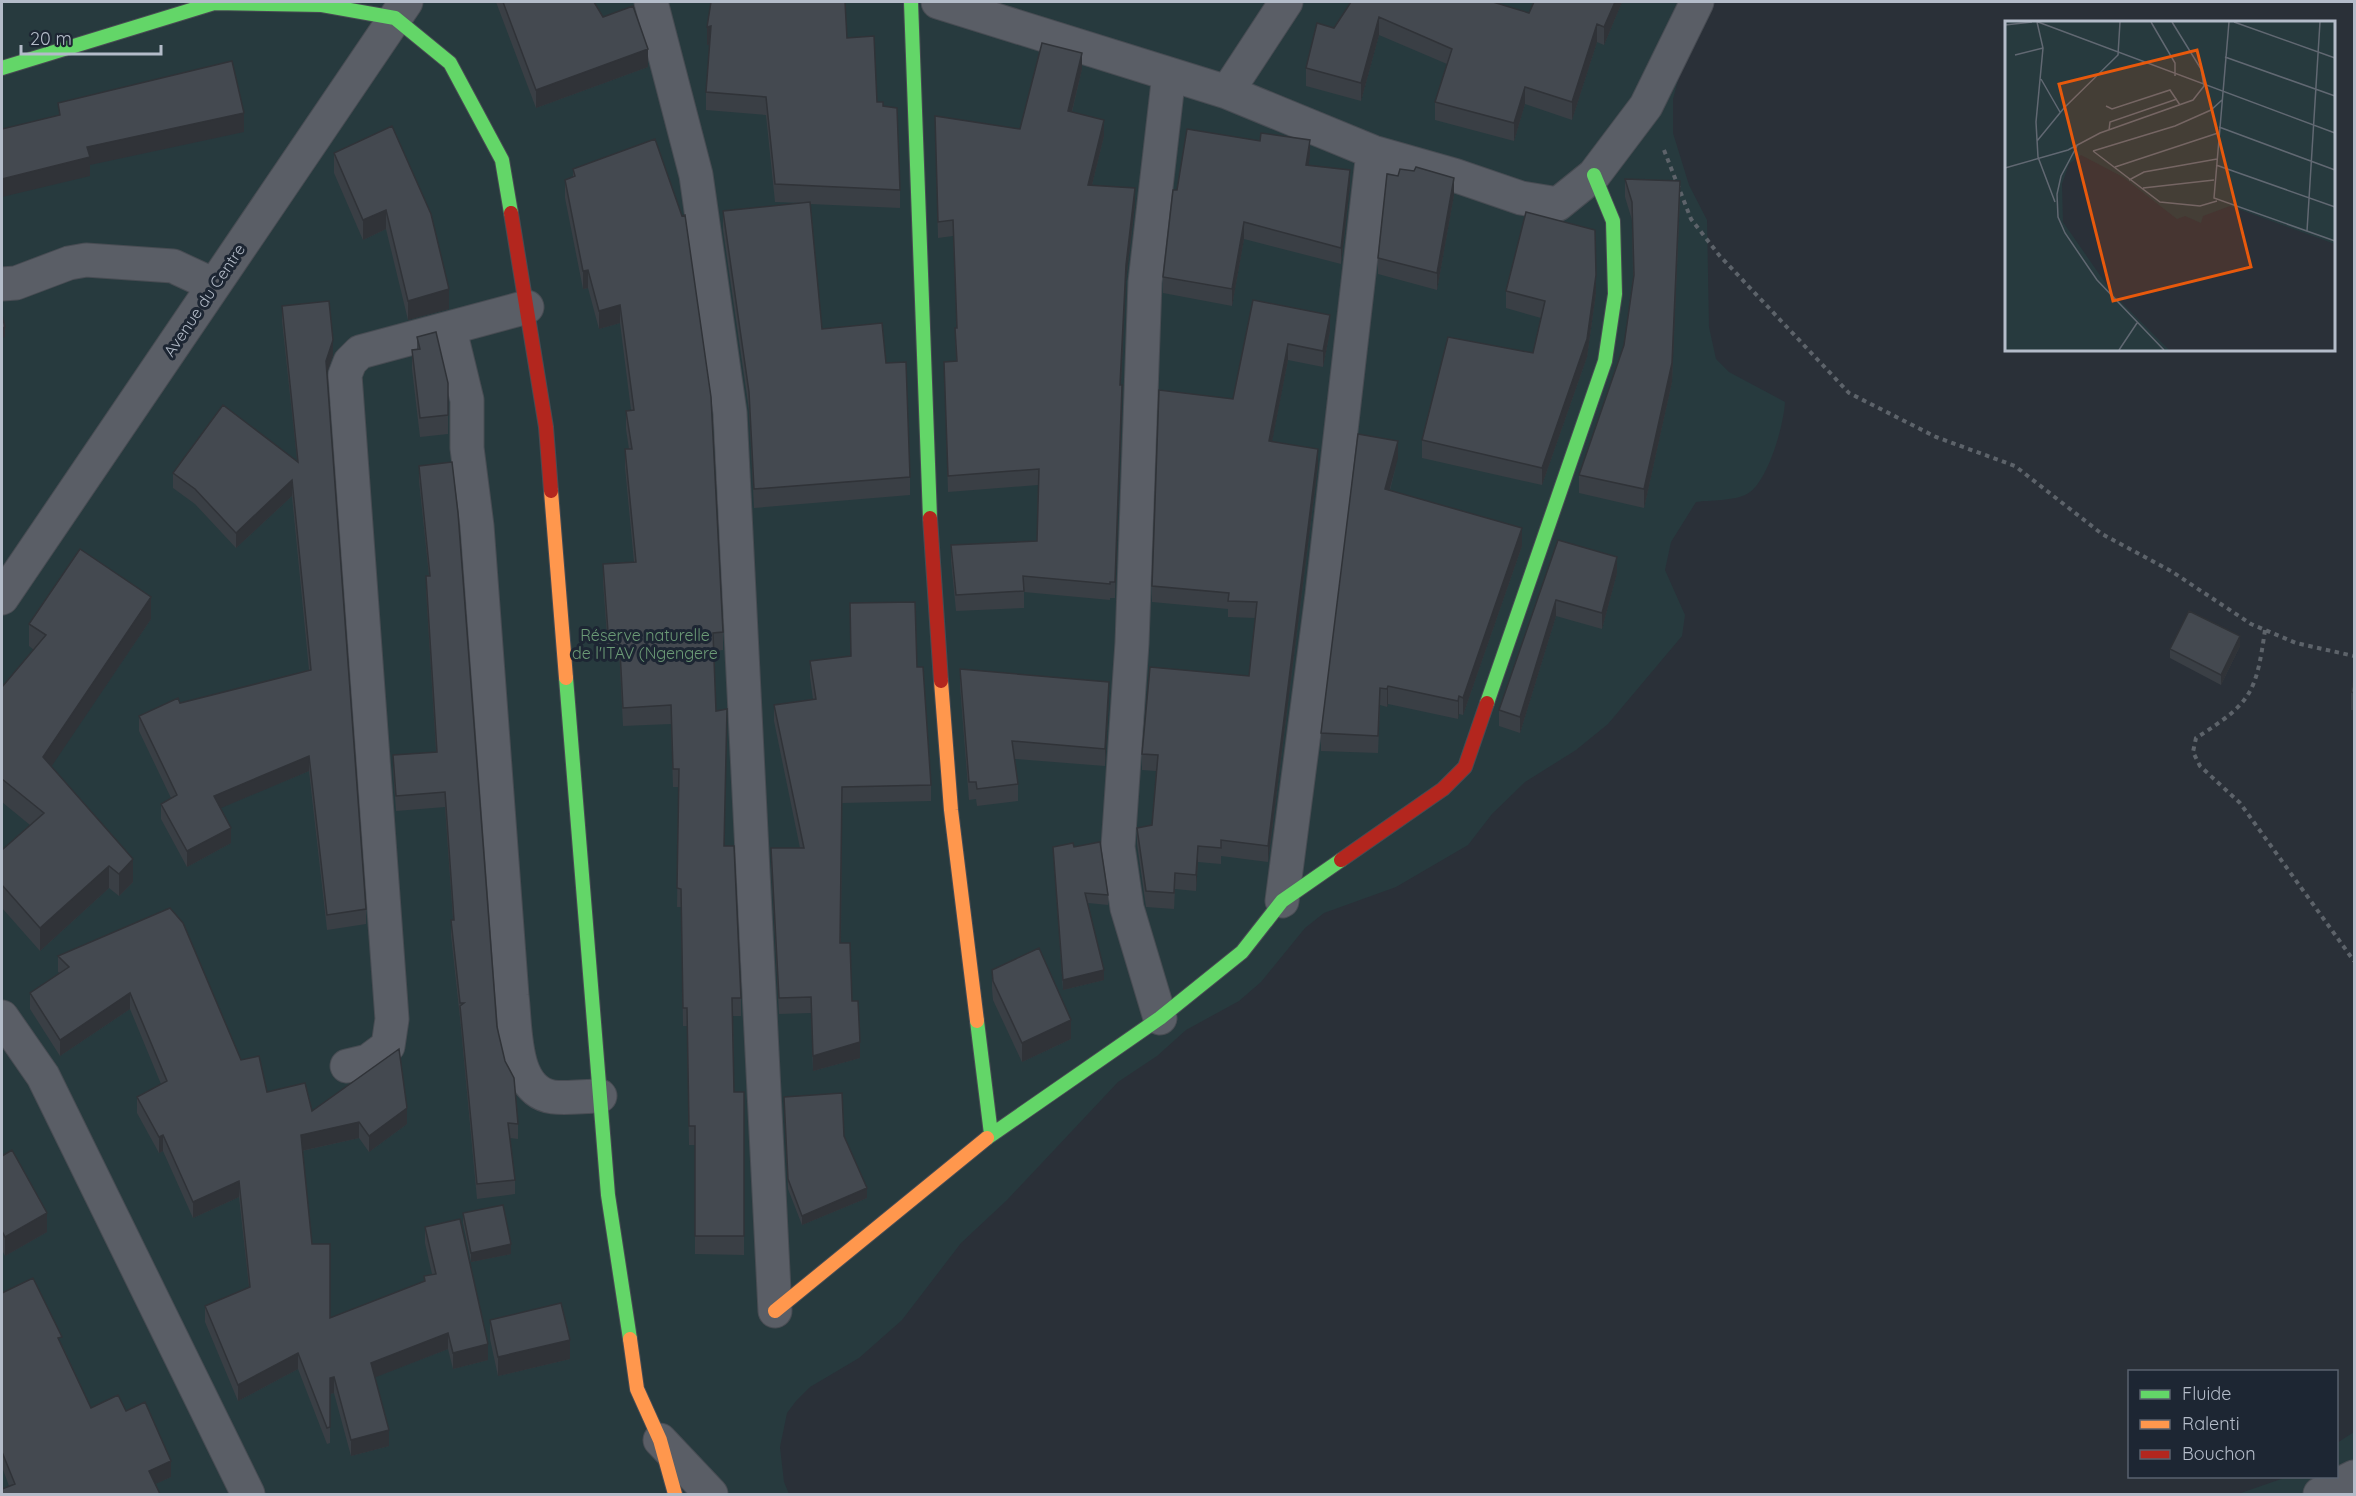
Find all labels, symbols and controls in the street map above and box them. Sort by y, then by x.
scale bar [21,18,160,56]
inset map [2005,21,2335,351]
text: 20 m [30,27,72,50]
street label: Avenue du Centre [159,240,249,360]
park label: Réserve naturelle de l'ITAV (Ngengere [572,625,718,663]
legend [2128,1370,2338,1478]
text: Fluide [2182,1382,2231,1405]
text: Ralenti [2182,1412,2240,1435]
text: Bouchon [2182,1442,2256,1465]

